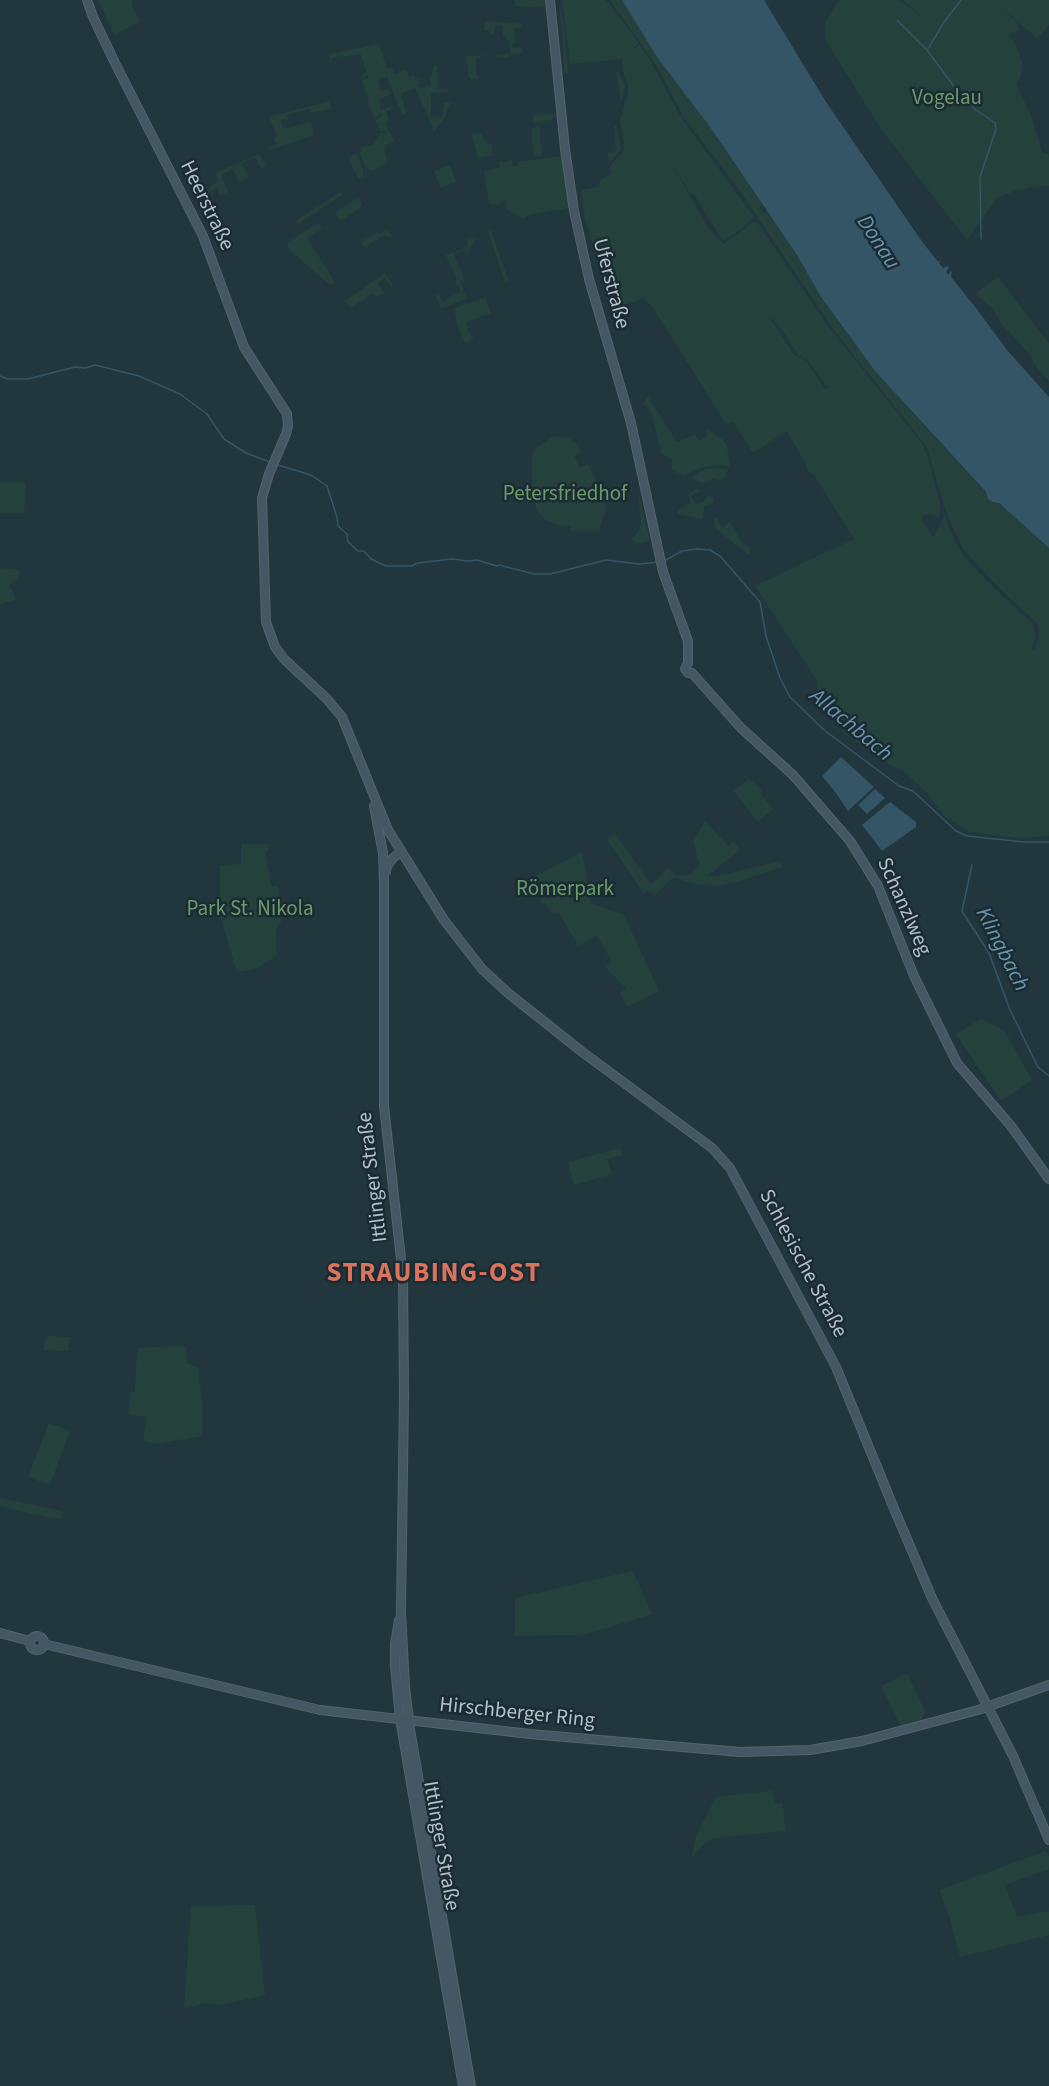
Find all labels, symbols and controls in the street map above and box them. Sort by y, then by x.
park label: Vogelau [912,86,982,112]
street label: Heerstraße [173,157,239,255]
water label: Donau [850,211,904,275]
street label: Uferstraße [586,236,634,332]
park label: Petersfriedhof [503,482,627,508]
water label: Allachbach [803,684,897,768]
street label: Schanzlweg [870,854,936,960]
park label: Römerpark [516,877,614,903]
park label: Park St. Nikola [187,897,313,923]
water label: Klingbach [969,904,1033,996]
street label: Ittlinger Straße [353,1110,395,1244]
street label: Schlesische Straße [752,1186,852,1342]
district label: STRAUBING-OST [327,1259,541,1291]
street label: Hirschberger Ring [438,1693,596,1735]
street label: Ittlinger Straße [416,1779,464,1913]

